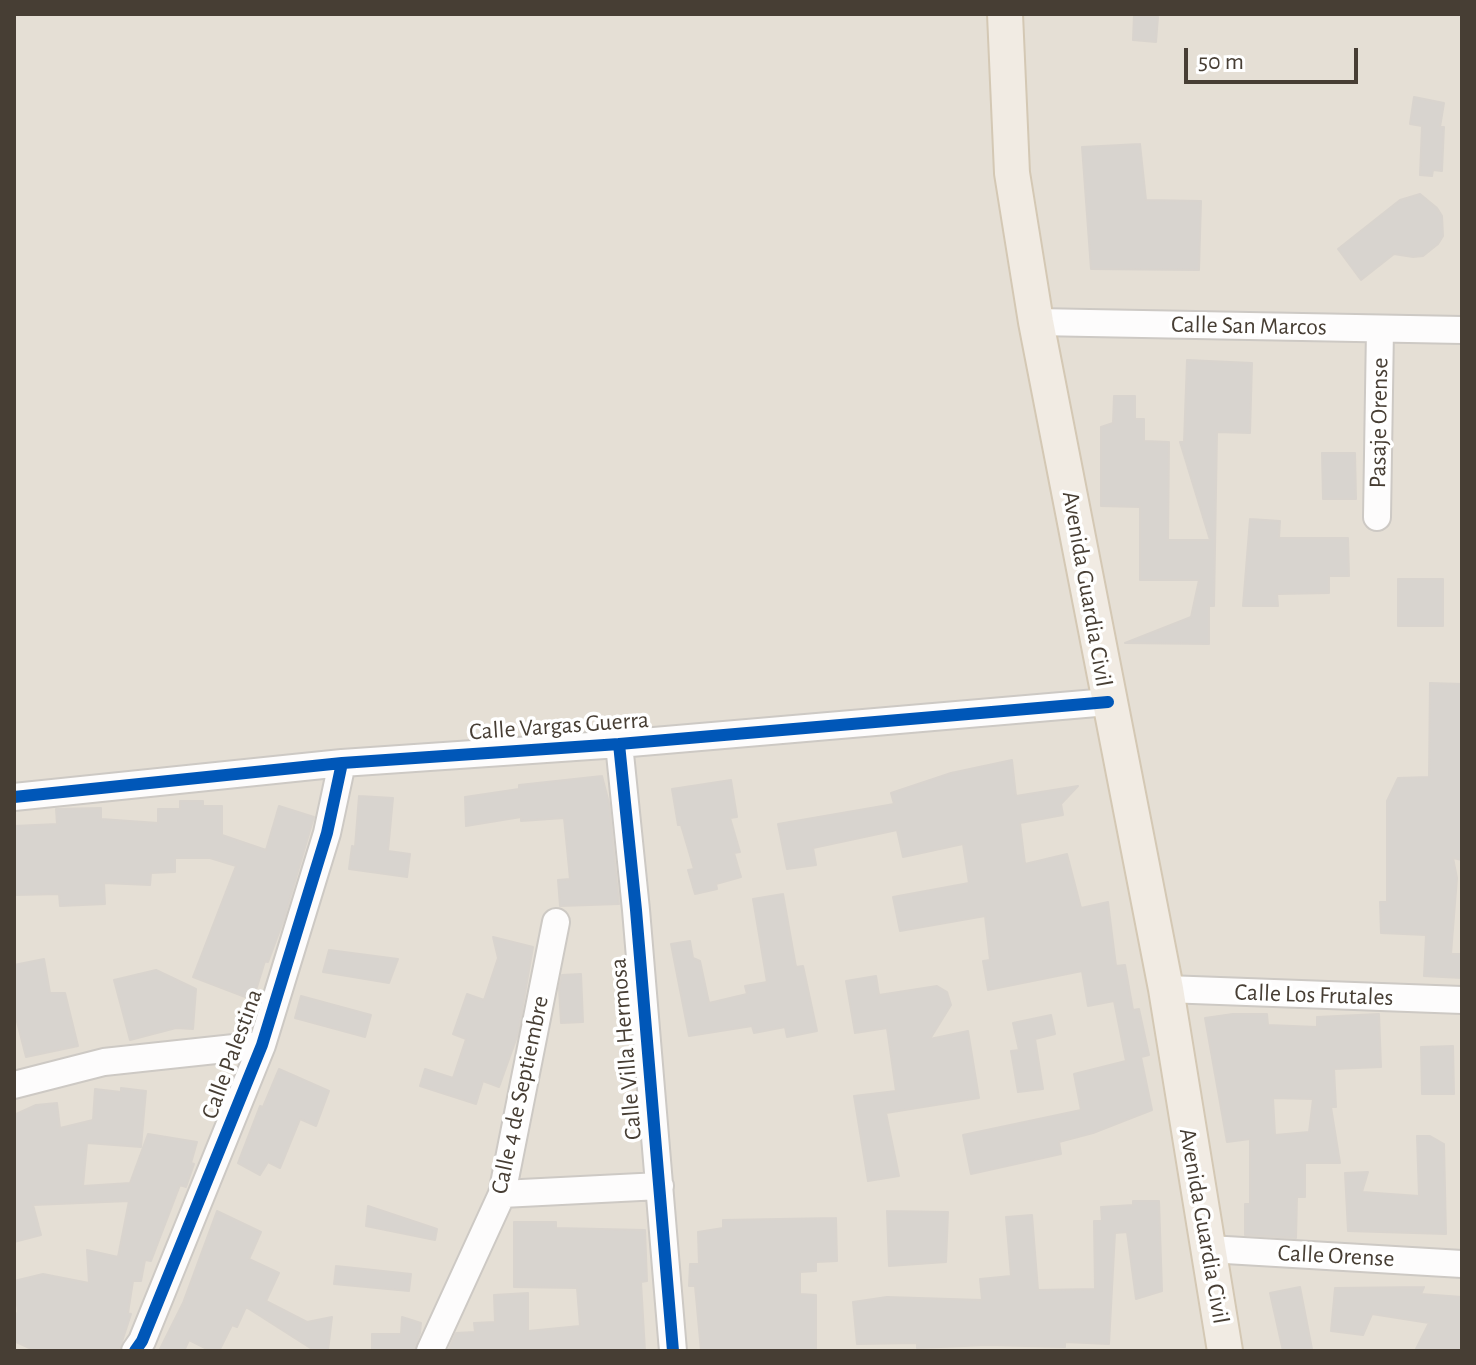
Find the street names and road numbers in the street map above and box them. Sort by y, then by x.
street label: Calle San Marcos [1171,310,1327,342]
street label: Pasaje Orense [1363,357,1395,489]
street label: Avenida Guardia Civil [1056,489,1118,689]
street label: Calle Vargas Guerra [468,705,650,747]
street label: Calle Villa Hermosa [604,957,648,1141]
street label: Calle Los Frutales [1234,978,1394,1012]
street label: Calle Palestina [195,985,269,1123]
street label: Calle 4 de Septiembre [485,993,555,1197]
street label: Avenida Guardia Civil [1173,1126,1235,1326]
street label: Calle Orense [1277,1239,1395,1273]

